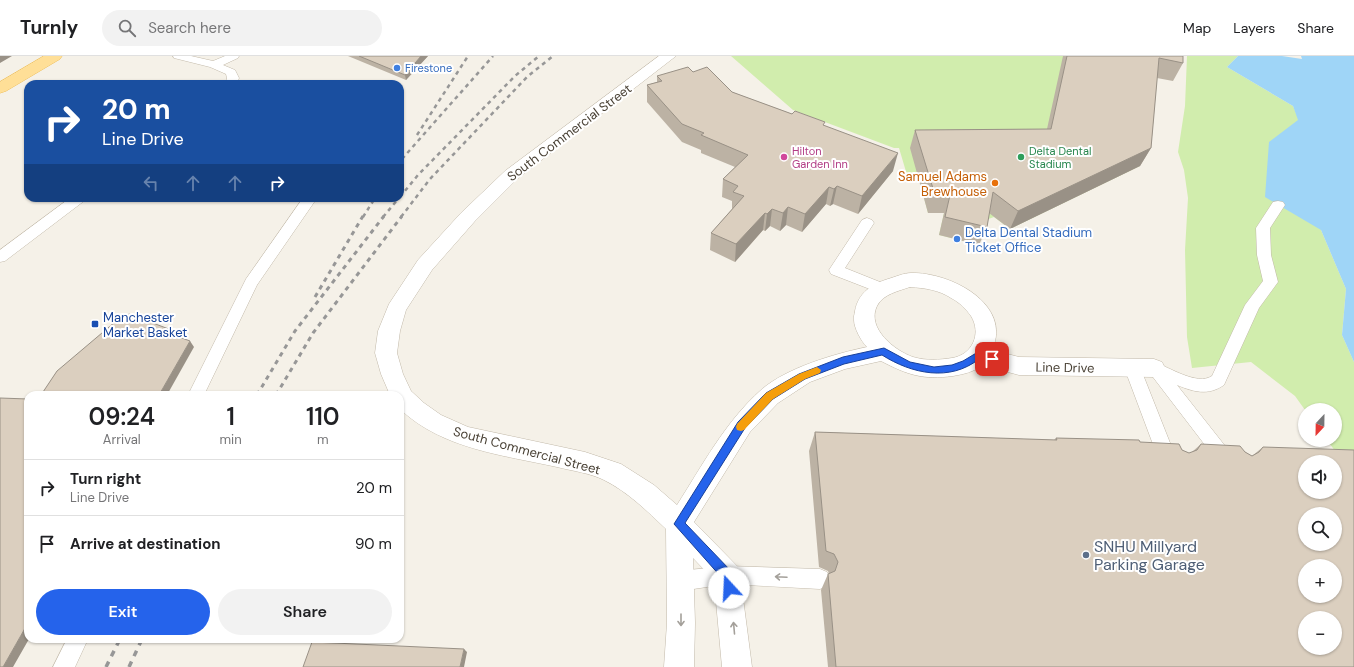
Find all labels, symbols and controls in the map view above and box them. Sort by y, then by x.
search box [102,10,382,46]
text: Turnly [20,15,78,40]
icon: search [116,17,138,39]
text: Search here [148,18,231,38]
text: Map [1183,19,1211,37]
text: Layers [1233,19,1275,37]
text: Share [1297,19,1334,37]
place label: Firestone [405,61,452,75]
marker: Firestone [392,63,402,73]
street label: South Commercial Street [504,80,635,185]
text: 20 m [102,91,171,128]
icon: right [36,96,88,148]
text: Line Drive [102,127,184,151]
place label: Hilton Garden Inn [792,144,848,171]
place label: Delta Dental Stadium [1029,144,1091,171]
marker: Hilton Garden Inn [779,152,789,162]
marker: Delta Dental Stadium [1016,152,1026,162]
place label: Samuel Adams Brewhouse [898,168,987,200]
icon: left [140,172,162,194]
icon: ahead [182,172,204,194]
icon: ahead [224,172,246,194]
icon: right [266,172,288,194]
marker: Samuel Adams Brewhouse [990,178,1000,188]
place label: Delta Dental Stadium Ticket Office [965,224,1092,256]
marker: Delta Dental Stadium Ticket Office [952,234,962,244]
place label: Manchester Market Basket [103,309,187,341]
marker: Manchester Market Basket [90,319,100,329]
pin [975,342,1009,376]
icon: arrive [981,348,1003,370]
street label: Line Drive [1035,358,1095,377]
text: 09:24 [88,401,155,432]
text: 1 [226,401,235,432]
text: 110 [306,401,340,432]
north arrow [1298,403,1342,447]
map controls [1298,403,1342,655]
street label: South Commercial Street [451,423,602,478]
text: Arrival [103,431,141,448]
text: min [219,431,242,448]
text: m [317,431,329,448]
button: sound [1298,455,1342,499]
text: Turn right [70,469,141,489]
icon: right [36,477,58,499]
text: 20 m [356,478,392,498]
text: Line Drive [70,489,129,506]
button: search [1298,507,1342,551]
icon: arrive [36,533,58,555]
text: Arrive at destination [70,534,221,554]
text: 90 m [355,534,392,554]
place label: SNHU Millyard Parking Garage [1094,536,1205,575]
marker: SNHU Millyard Parking Garage [1081,550,1091,560]
button: + [1298,559,1342,603]
position arrow [708,567,750,609]
one-way arrow [775,573,788,580]
button: Exit [36,589,210,635]
button: Share [218,589,392,635]
button: − [1298,611,1342,655]
one-way arrow [677,613,685,626]
one-way arrow [730,622,737,635]

